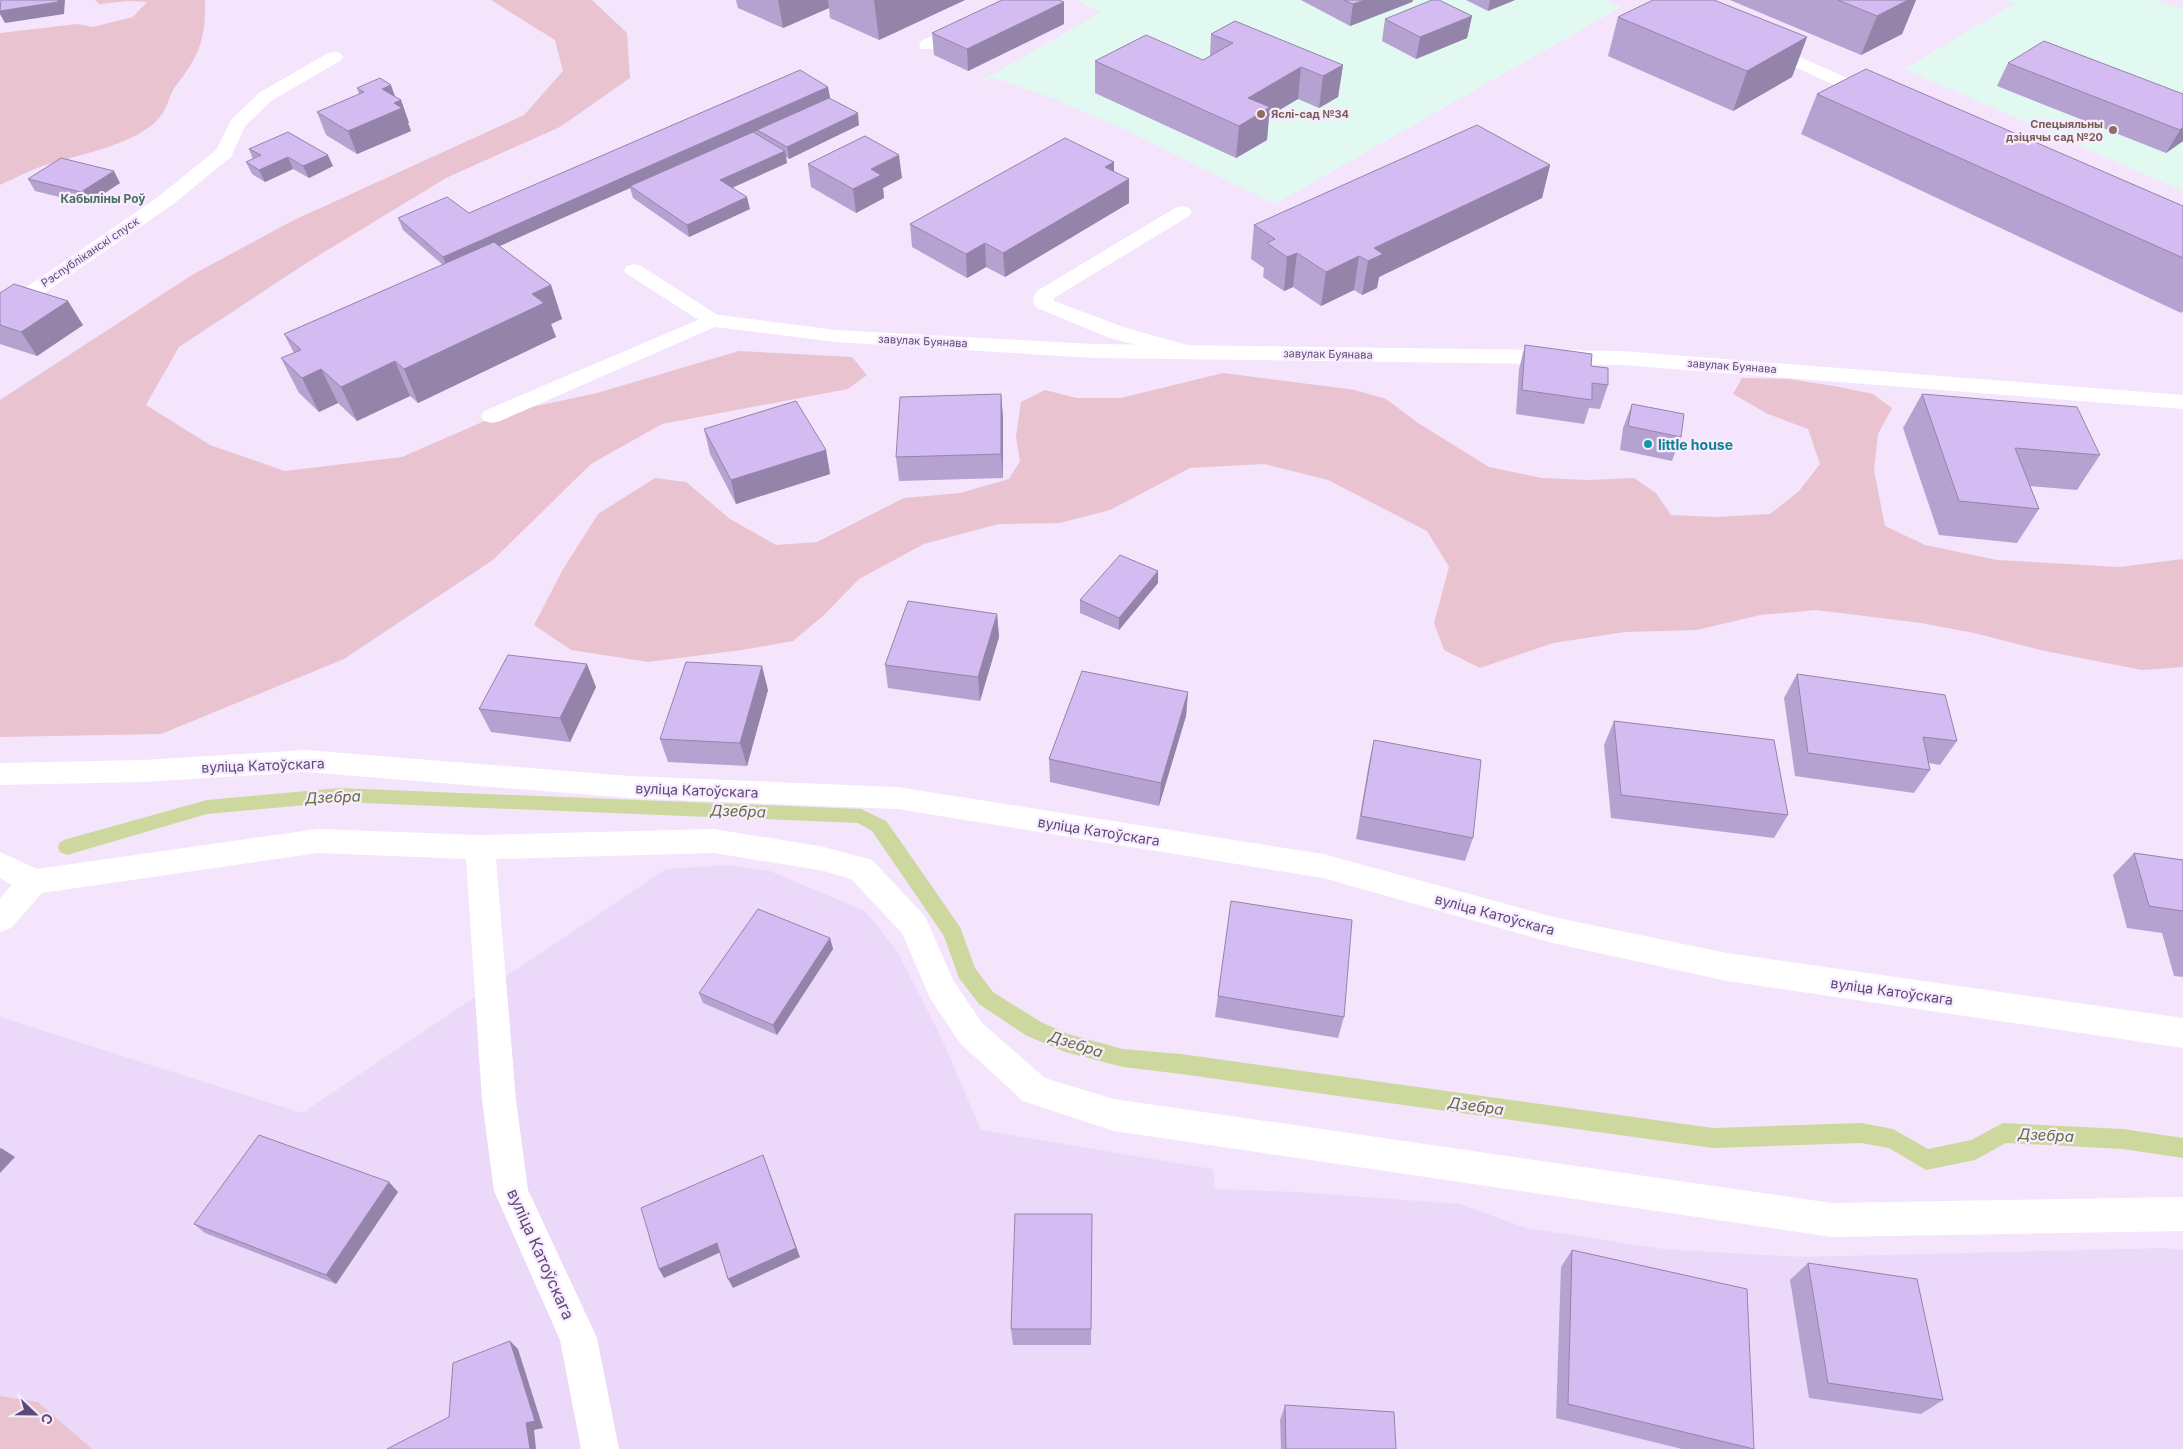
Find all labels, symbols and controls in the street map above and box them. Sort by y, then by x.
place label: Яслі-сад №34 [1271,107,1349,121]
marker: Яслі-сад №34 [1255,108,1267,120]
place label: Спецыяльны дзіцячы сад №20 [2006,117,2103,144]
marker: Спецыяльны дзіцячы сад №20 [2107,124,2119,136]
district label: Кабыліны Роў [60,191,146,206]
street label: Рэспубліканскі спуск [38,214,142,290]
street label: завулак Буянава [878,332,968,350]
street label: завулак Буянава [1283,346,1373,362]
street label: завулак Буянава [1687,356,1777,376]
place label: little house [1658,436,1733,453]
marker: little house [1642,438,1654,450]
street label: вуліца Катоўскага [201,754,325,776]
street label: вуліца Катоўскага [635,779,759,801]
water label: Дзебра [304,787,361,808]
water label: Дзебра [709,800,766,821]
street label: вуліца Катоўскага [1037,813,1161,849]
street label: вуліца Катоўскага [1433,890,1557,938]
street label: вуліца Катоўскага [1830,974,1954,1008]
water label: Дзебра [1046,1026,1105,1062]
water label: Дзебра [1446,1093,1505,1119]
water label: Дзебра [2017,1124,2074,1146]
street label: вуліца Катоўскага [503,1185,579,1323]
north arrow [10,1389,60,1439]
text: С [38,1411,57,1427]

